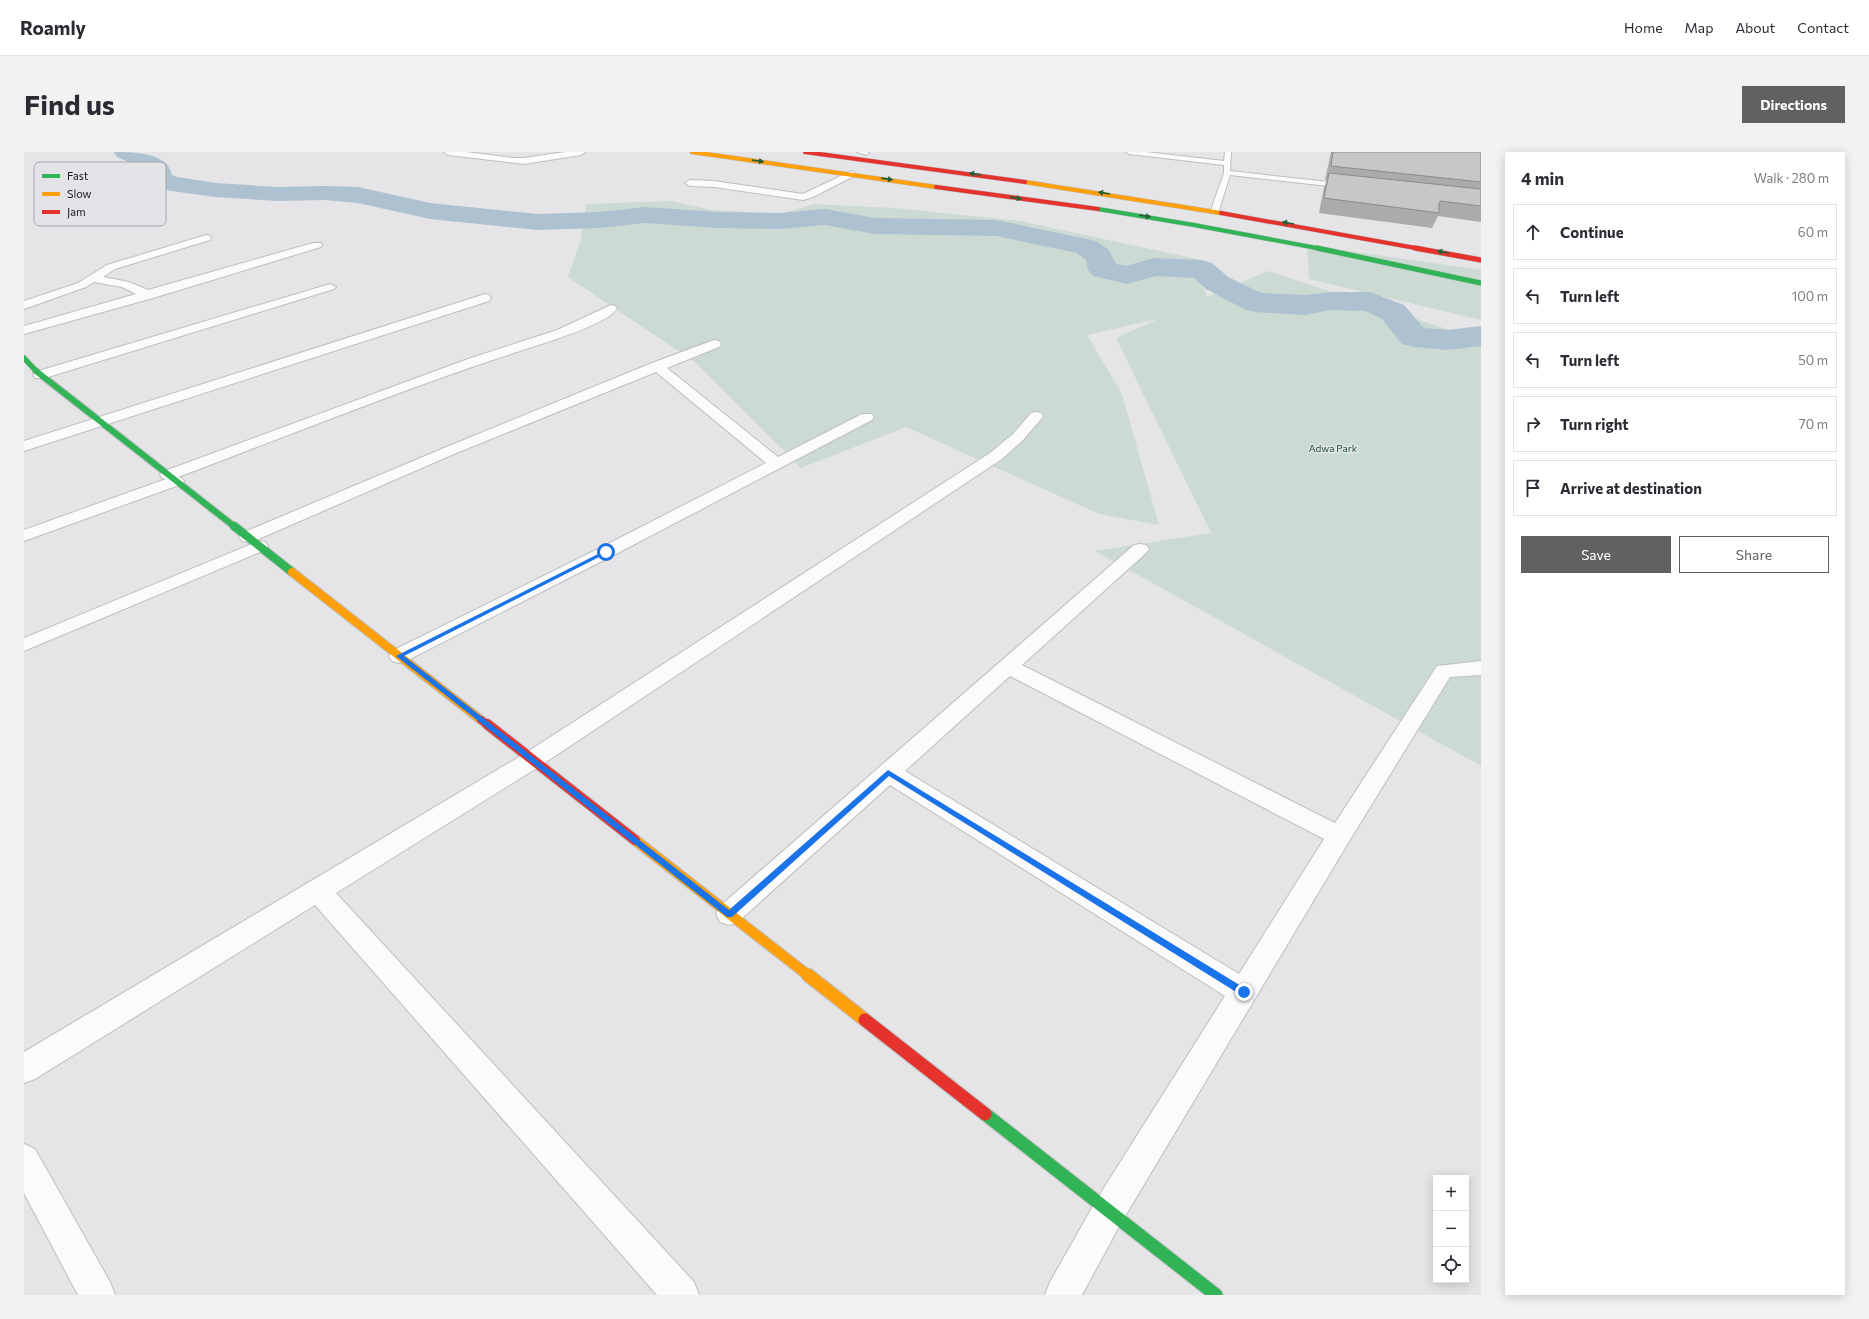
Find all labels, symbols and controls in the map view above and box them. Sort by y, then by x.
text: Roamly [20,16,86,39]
text: Home [1624,19,1663,36]
text: Map [1685,19,1713,36]
text: About [1735,19,1775,36]
text: Contact [1797,19,1849,36]
button: Directions [1742,86,1845,123]
text: Find us [24,87,115,121]
one-way arrow [752,158,765,164]
legend [34,162,166,226]
text: 4 min [1521,168,1564,189]
text: Fast [67,169,89,182]
text: Walk · 280 m [1754,170,1829,186]
one-way arrow [969,171,981,178]
one-way arrow [881,176,893,182]
text: Slow [67,187,92,200]
one-way arrow [1098,190,1110,196]
one-way arrow [1010,195,1022,201]
text: Jam [67,205,86,219]
one-way arrow [1138,213,1151,219]
one-way arrow [1281,220,1294,226]
icon: ahead [1522,221,1544,243]
text: Continue [1560,223,1624,241]
text: 60 m [1798,224,1828,240]
one-way arrow [1437,249,1449,255]
icon: left [1522,285,1544,307]
text: Turn left [1560,287,1619,305]
text: 100 m [1792,288,1828,304]
icon: left [1522,349,1544,371]
text: Turn left [1560,351,1619,369]
text: 50 m [1798,352,1828,368]
icon: right [1522,413,1544,435]
text: Turn right [1560,415,1629,433]
text: 70 m [1799,416,1828,432]
park label: Adwa Park [1309,442,1358,454]
icon: arrive [1522,477,1544,499]
text: Arrive at destination [1560,479,1702,497]
button: Save [1521,536,1671,573]
button: Share [1679,536,1829,573]
route start [597,543,615,561]
route end [1235,983,1253,1001]
map controls [1433,1175,1469,1283]
button: + [1433,1175,1469,1211]
button: − [1433,1211,1469,1247]
button: locate [1433,1247,1469,1283]

